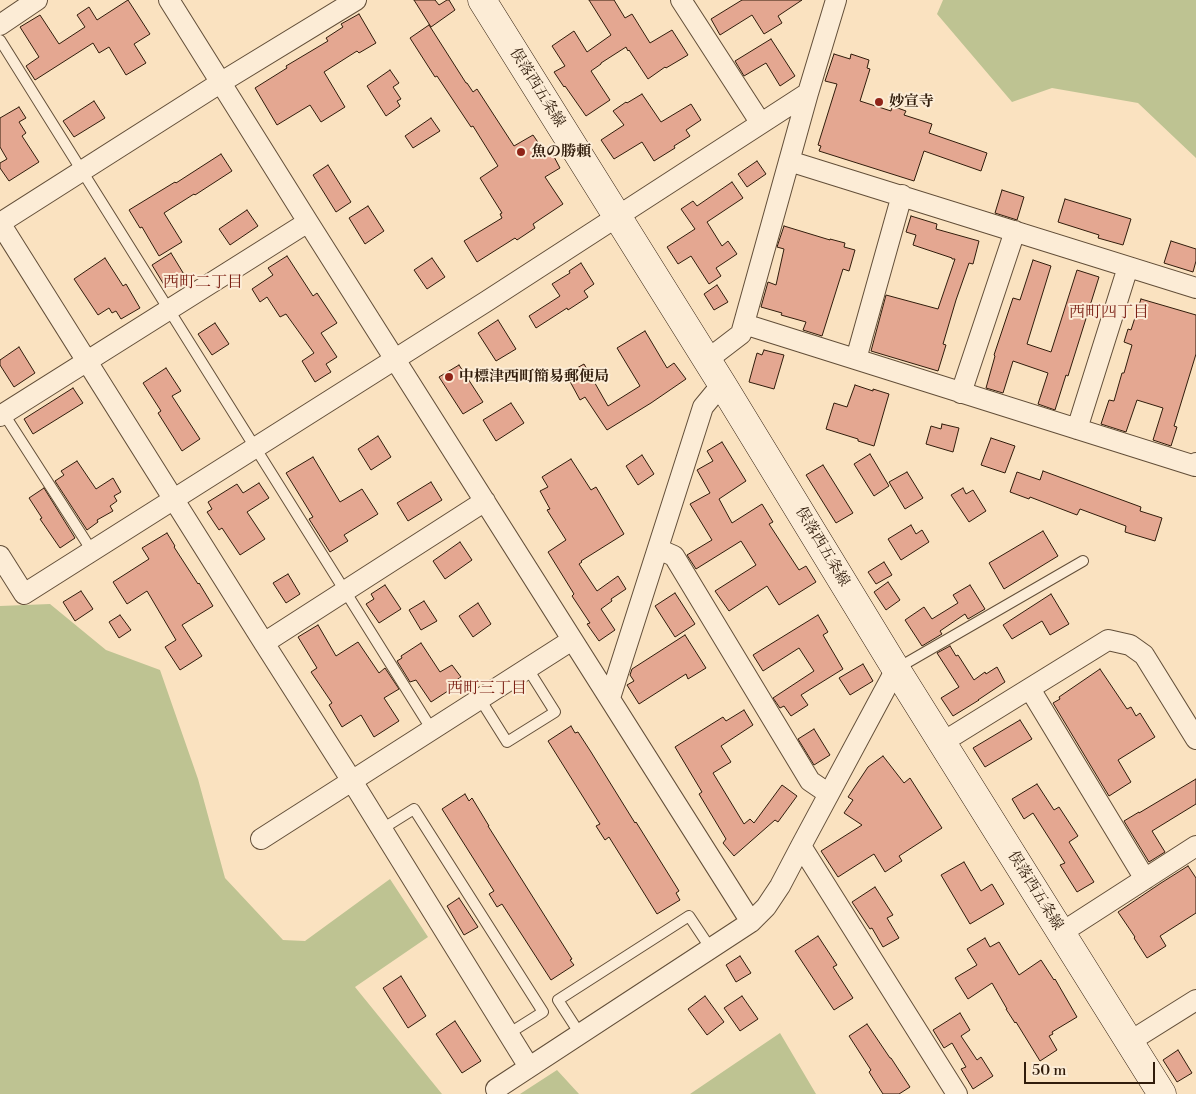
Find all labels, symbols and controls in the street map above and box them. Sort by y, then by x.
street label: 俣落西五条線 [506,45,568,131]
place label: 妙宣寺 [889,93,934,111]
marker: 妙宣寺 [873,96,885,108]
place label: 魚の勝頼 [531,143,591,161]
marker: 魚の勝頼 [515,146,527,158]
district label: 西町二丁目 [163,273,243,293]
district label: 西町四丁目 [1069,303,1149,323]
place label: 中標津西町簡易郵便局 [459,368,609,386]
marker: 中標津西町簡易郵便局 [443,371,455,383]
street label: 俣落西五条線 [791,504,853,590]
district label: 西町三丁目 [447,679,527,699]
street label: 俣落西五条線 [1004,848,1066,934]
scale bar [1026,1052,1157,1084]
text: 50 m [1032,1061,1066,1080]

